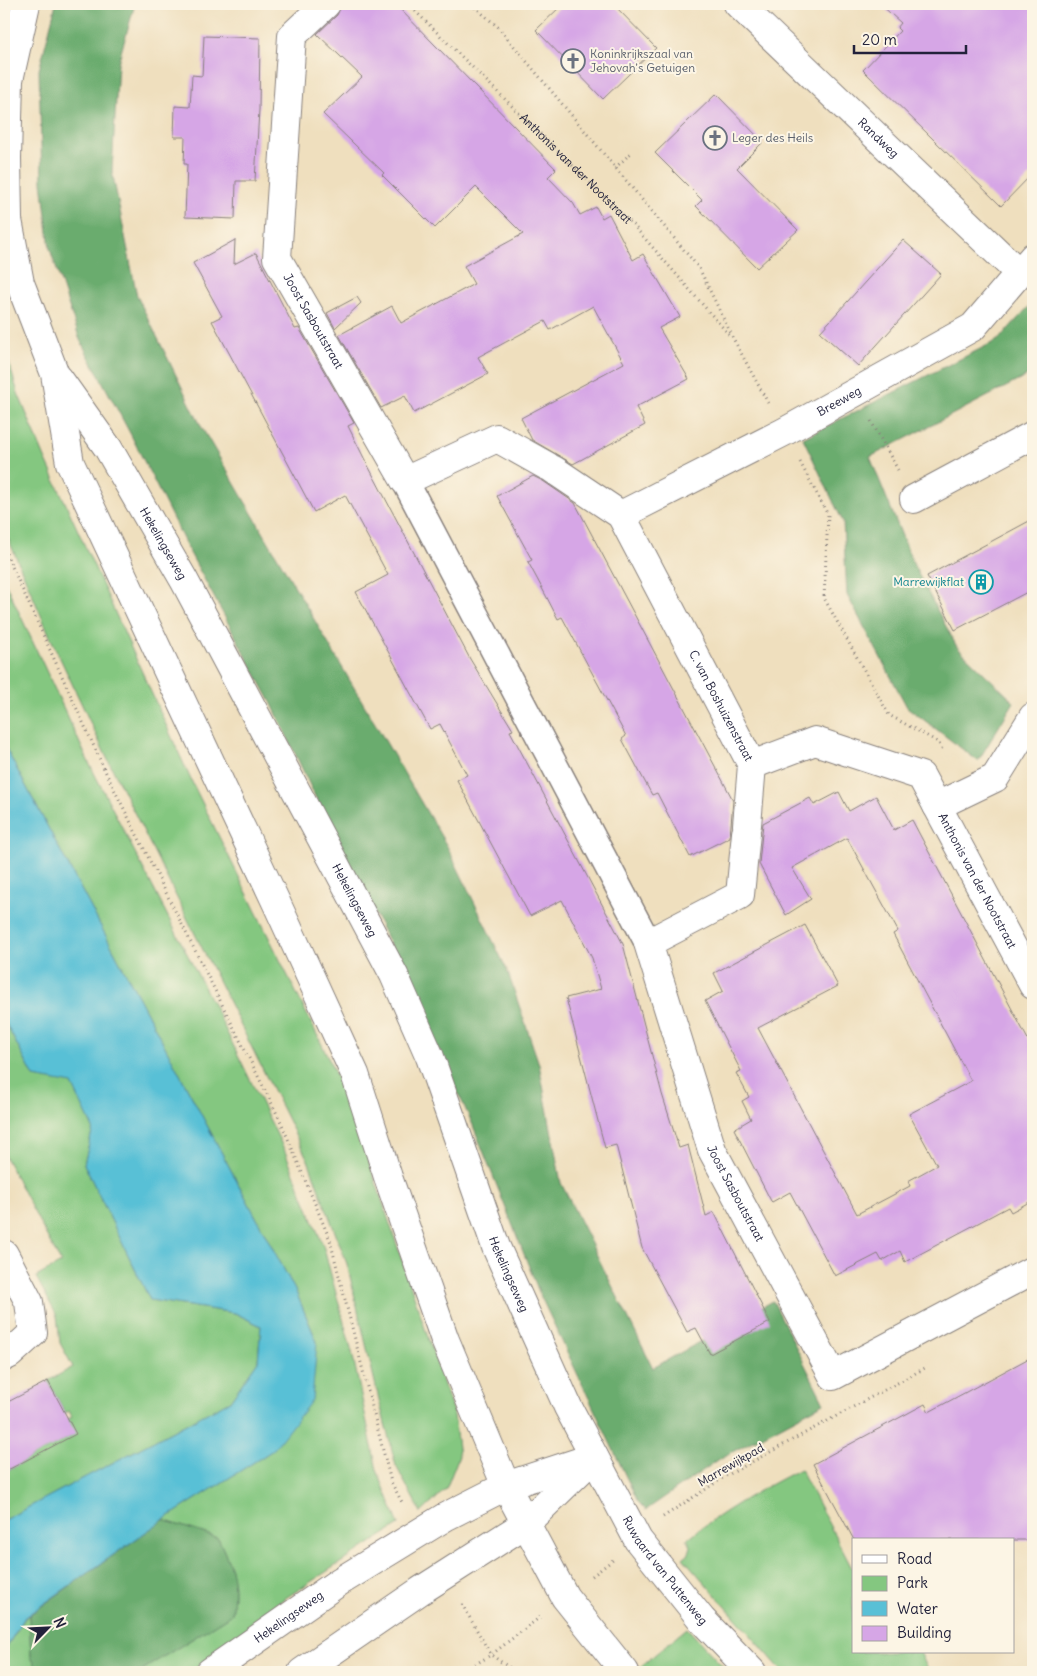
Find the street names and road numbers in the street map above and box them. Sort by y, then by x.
street label: Anthonis van der Nootstraat [517,110,635,227]
street label: Randweg [855,115,902,161]
street label: Joost Sasboutstraat [280,271,347,371]
street label: Breeweg [814,383,864,419]
street label: Hekelingseweg [137,505,190,582]
street label: C. van Boshuizenstraat [686,647,757,764]
street label: Anthonis van der Nootstraat [935,810,1020,951]
street label: Hekelingseweg [329,861,381,940]
street label: Joost Sasboutstraat [704,1143,768,1244]
street label: Hekelingseweg [486,1234,532,1314]
street label: Marrewijkpad [695,1440,767,1490]
street label: Ruwaard van Puttenweg [620,1513,711,1628]
street label: Hekelingseweg [251,1587,326,1646]

